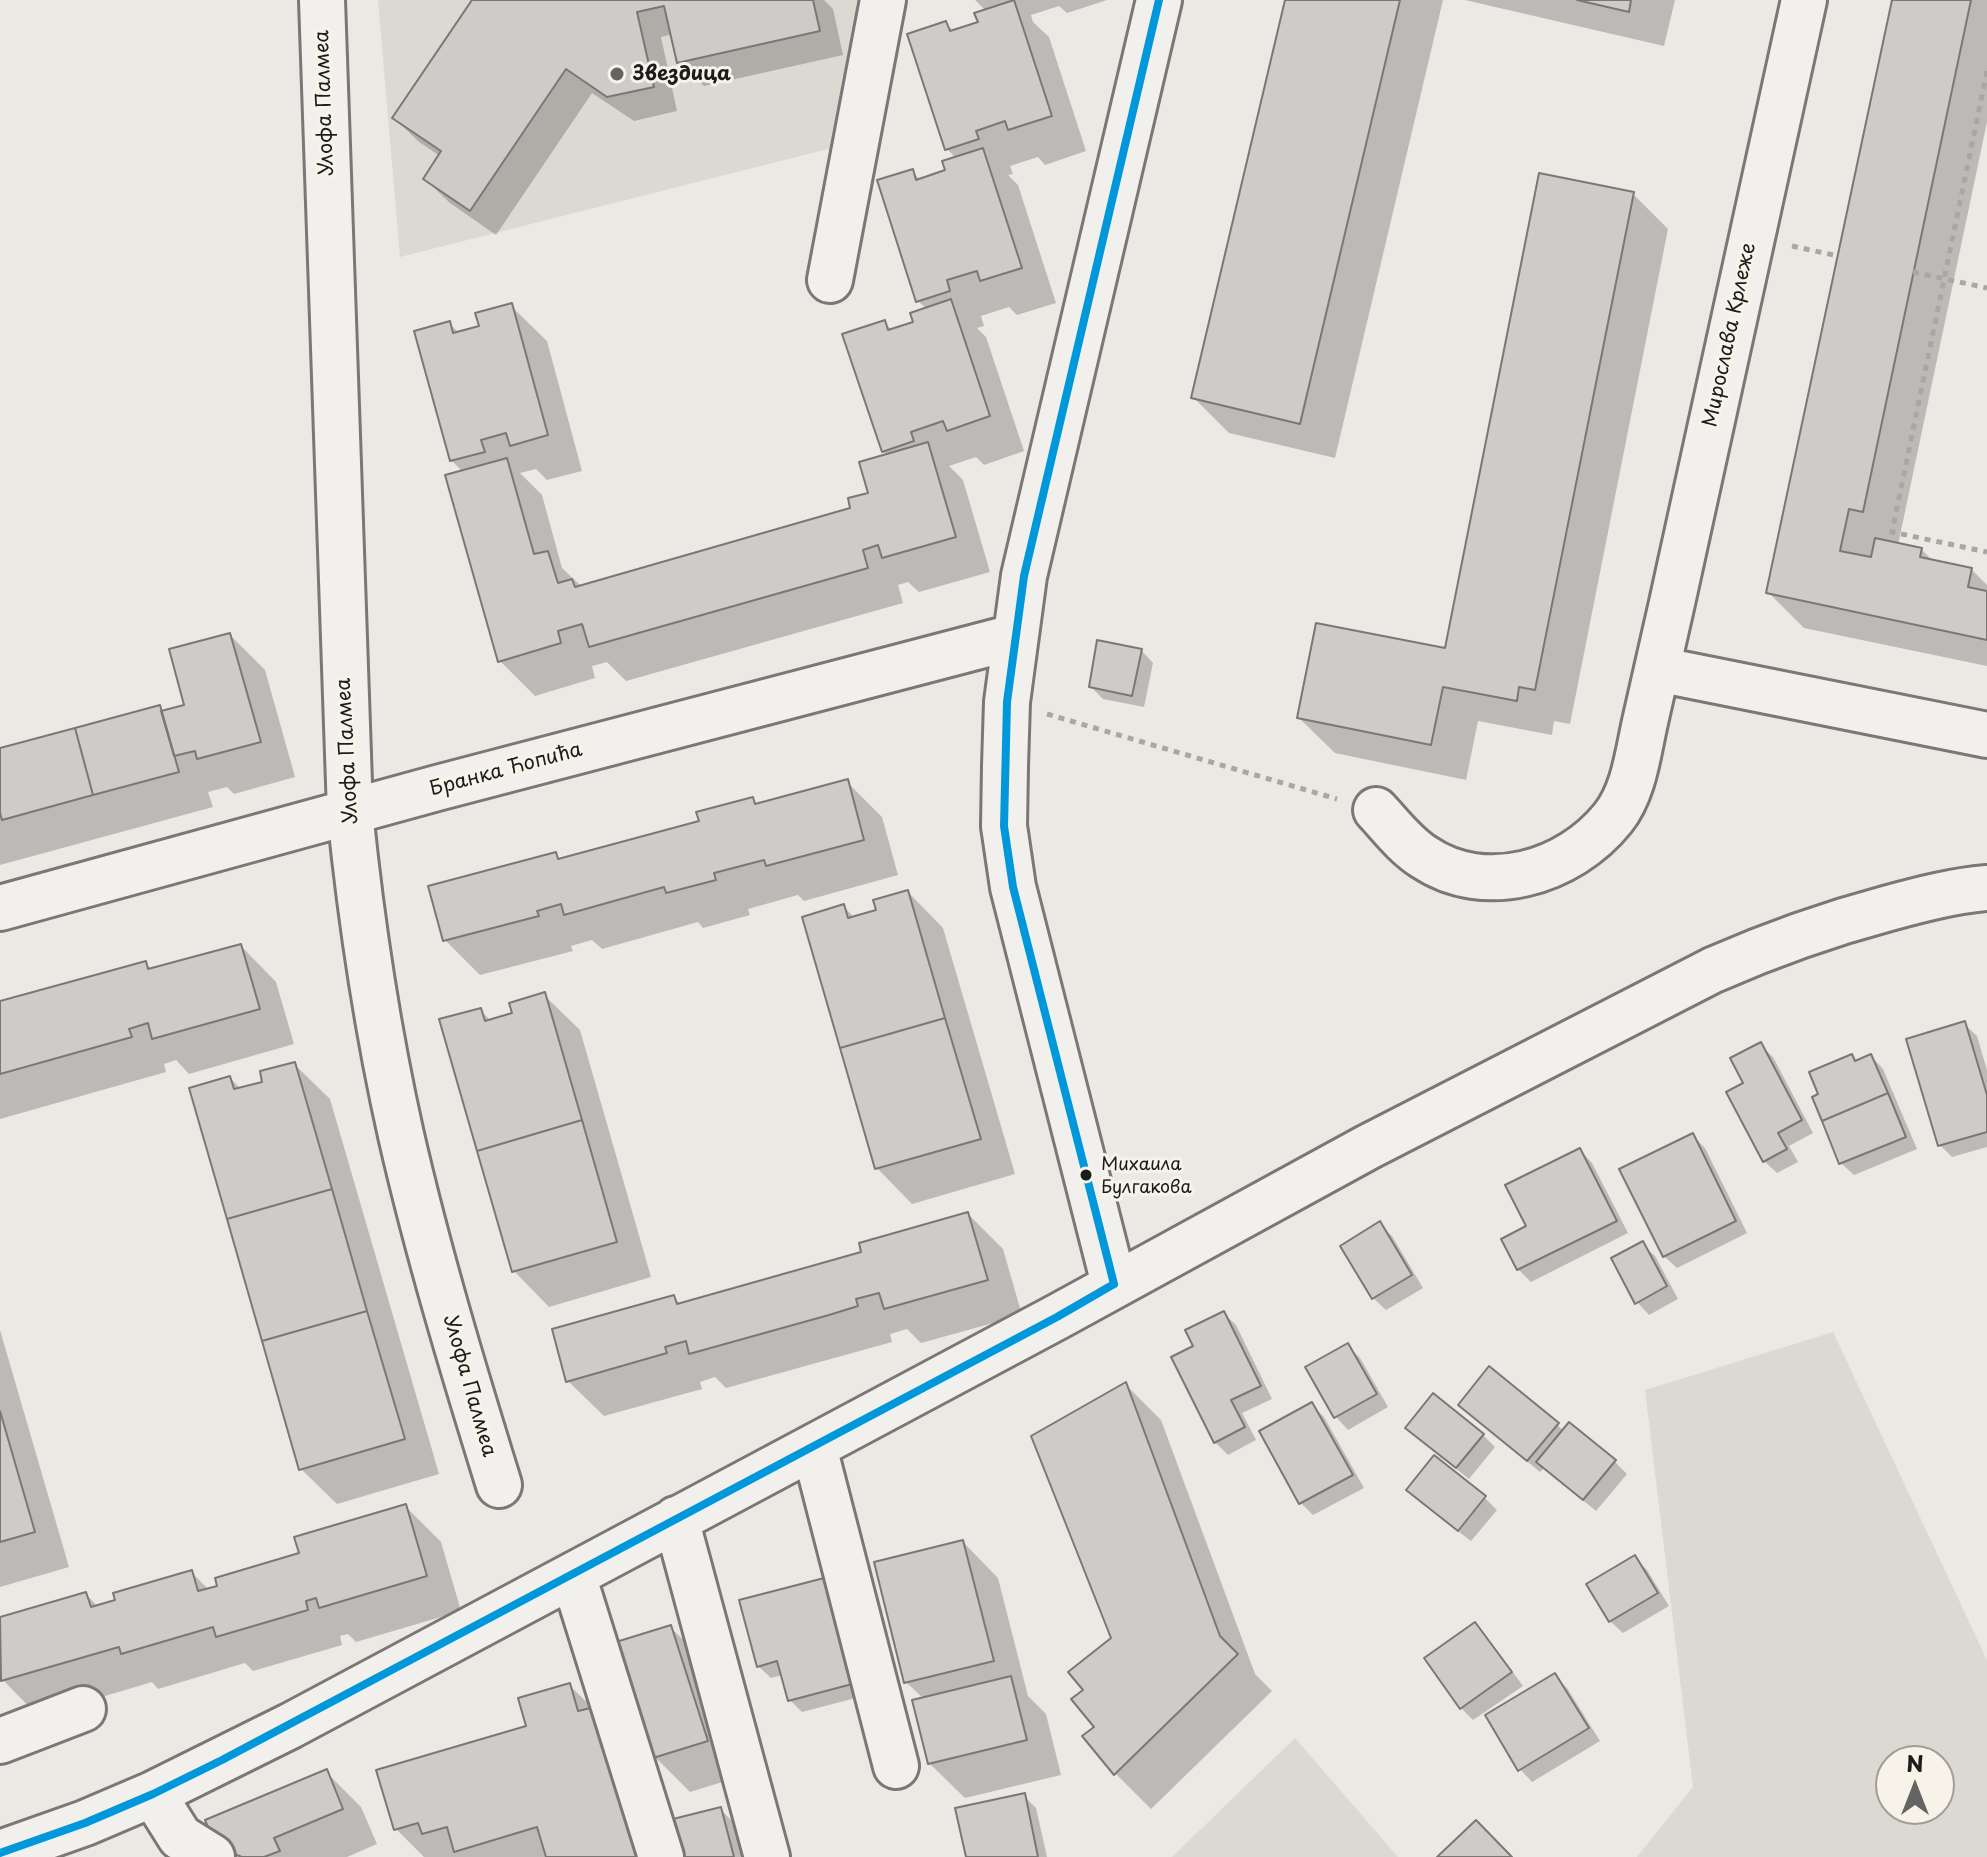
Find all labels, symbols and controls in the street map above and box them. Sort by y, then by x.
street label: Улофа Палмеа [310,30,340,176]
place label: Звездица [633,62,731,86]
marker: Звездица [608,65,626,83]
street label: Мирослава Крлеже [1699,241,1761,429]
street label: Улофа Палмеа [332,677,364,825]
street label: Бранка Ћопића [427,738,585,802]
place label: Михаила Булгакова [1101,1154,1192,1196]
marker: Михаила Булгакова [1078,1167,1094,1183]
street label: Улофа Палмеа [437,1312,501,1460]
north arrow [1875,1745,1955,1825]
text: N [1906,1746,1924,1779]

